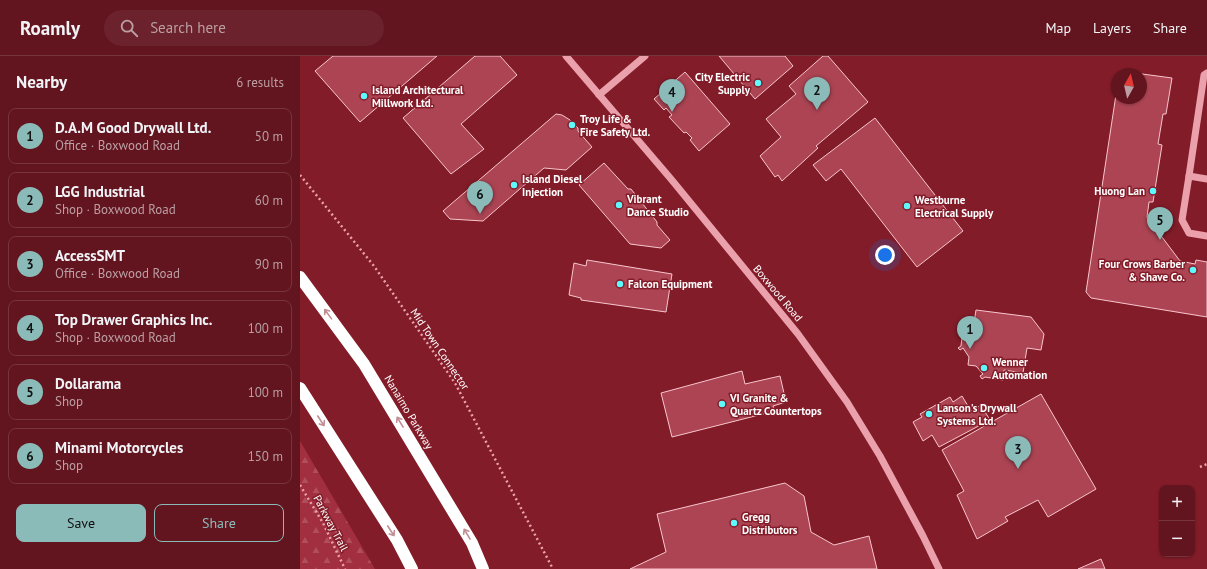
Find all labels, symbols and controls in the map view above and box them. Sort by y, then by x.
search box [104,10,384,46]
text: Roamly [20,16,80,40]
icon: search [118,17,140,39]
text: Search here [150,18,226,37]
text: Map [1045,19,1071,37]
text: Layers [1093,19,1131,37]
text: Share [1153,19,1187,37]
north arrow [1111,68,1147,104]
place label: City Electric Supply [695,70,751,97]
text: Nearby [16,71,67,93]
text: 6 results [236,74,284,91]
pin: 2 [804,77,830,110]
marker: City Electric Supply [753,78,763,88]
pin: 4 [659,79,685,112]
place label: Island Architectural Millwork Ltd. [372,83,464,110]
marker: Island Architectural Millwork Ltd. [359,91,369,101]
place label: Troy Life & Fire Safety Ltd. [580,112,650,139]
text: D.A.M Good Drywall Ltd. [55,118,211,137]
marker: Troy Life & Fire Safety Ltd. [567,120,577,130]
text: 1 [26,128,34,145]
text: 50 m [255,128,283,145]
text: Office · Boxwood Road [55,137,180,154]
place label: Island Diesel Injection [522,172,583,199]
marker: Island Diesel Injection [509,180,519,190]
pin: 6 [467,181,493,214]
text: LGG Industrial [55,182,145,201]
place label: Huong Lan [1094,184,1145,198]
marker: Huong Lan [1148,186,1158,196]
text: 2 [26,192,34,209]
text: 60 m [255,192,283,209]
place label: Vibrant Dance Studio [626,192,689,219]
place label: Westburne Electrical Supply [915,193,994,220]
marker: Vibrant Dance Studio [614,200,624,210]
text: Shop · Boxwood Road [55,201,176,218]
marker: Westburne Electrical Supply [902,201,912,211]
pin: 5 [1147,207,1173,240]
your location [875,245,895,265]
text: AccessSMT [55,246,125,265]
text: 3 [26,256,34,273]
text: 90 m [255,256,283,273]
place label: Four Crows Barber & Shave Co. [1099,257,1185,284]
street label: Boxwood Road [750,262,806,324]
text: Office · Boxwood Road [55,265,180,282]
marker: Four Crows Barber & Shave Co. [1188,265,1198,275]
place label: Falcon Equipment [628,277,712,291]
marker: Falcon Equipment [615,279,625,289]
street label: Mid Town Connector [408,306,473,393]
one-way arrow [324,309,332,320]
text: Top Drawer Graphics Inc. [55,310,213,329]
pin: 1 [957,316,983,349]
text: 4 [26,320,34,337]
text: 100 m [248,320,283,337]
text: Shop · Boxwood Road [55,329,176,346]
place label: Wenner Automation [992,355,1047,382]
marker: Wenner Automation [979,363,989,373]
street label: Nanaimo Parkway [381,372,437,452]
text: Dollarama [55,374,121,393]
text: 5 [26,384,34,401]
text: 100 m [248,384,283,401]
place label: VI Granite & Quartz Countertops [729,391,822,418]
text: Shop [55,393,83,410]
marker: VI Granite & Quartz Countertops [717,399,727,409]
place label: Lanson's Drywall Systems Ltd. [937,401,1017,428]
marker: Lanson's Drywall Systems Ltd. [924,409,934,419]
one-way arrow [317,415,325,426]
one-way arrow [395,416,403,428]
pin: 3 [1005,436,1031,469]
text: Minami Motorcycles [55,438,183,457]
text: 6 [26,448,34,465]
text: 150 m [248,448,283,465]
text: Shop [55,457,83,474]
map controls [1159,485,1195,557]
button: + [1159,485,1195,521]
street label: Parkway Trail [310,493,352,554]
button: Save [16,504,146,542]
button: Share [154,504,284,542]
place label: Gregg Distributors [742,510,798,537]
marker: Gregg Distributors [729,518,739,528]
button: − [1159,521,1195,557]
one-way arrow [387,525,395,536]
one-way arrow [462,528,470,540]

